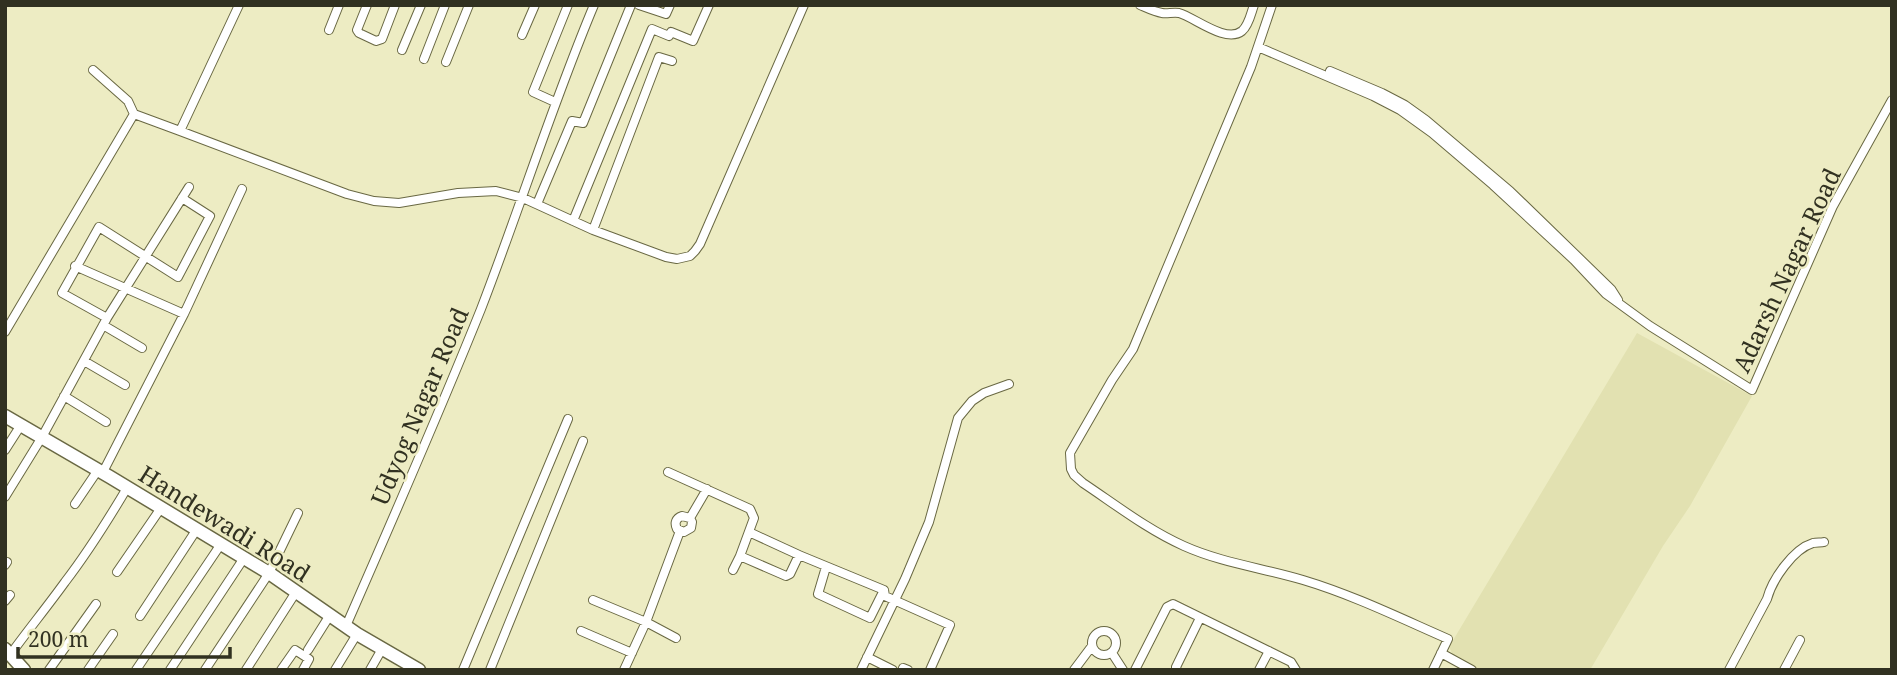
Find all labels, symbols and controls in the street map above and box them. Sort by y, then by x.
street label: Adarsh Nagar Road [1724,162,1848,378]
street label: Udyog Nagar Road [362,302,476,510]
street label: Handewadi Road [133,457,317,589]
scale bar [18,616,229,660]
text: 200 m [28,625,89,653]

